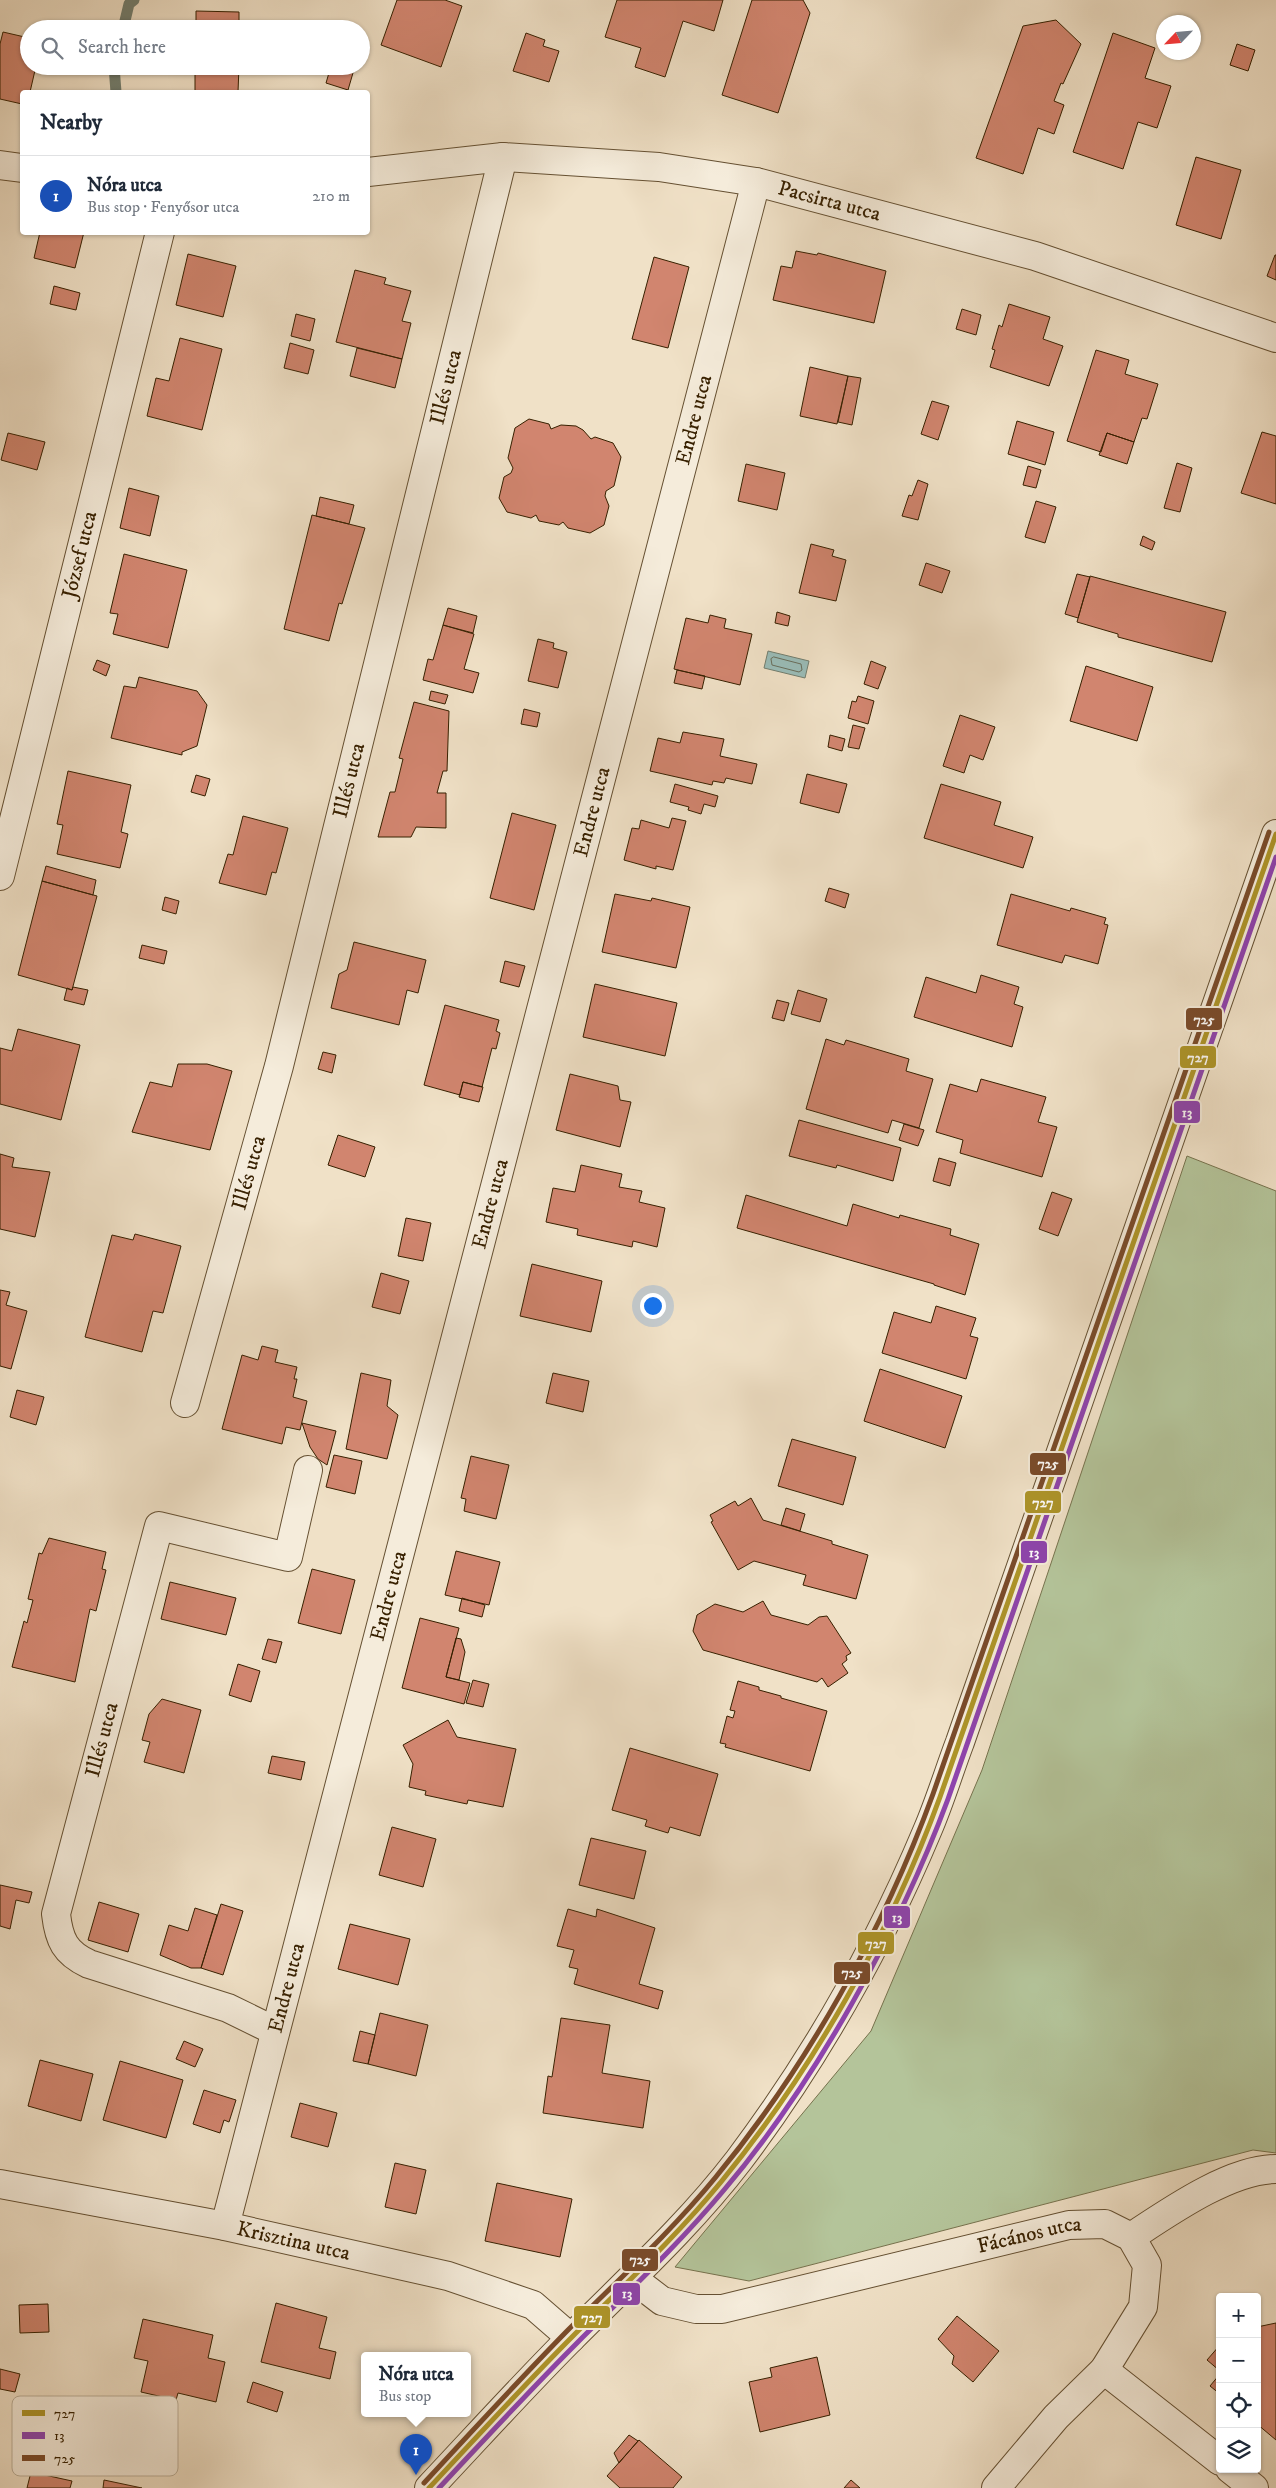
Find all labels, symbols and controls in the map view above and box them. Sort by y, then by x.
north arrow [1156,15,1201,60]
search box [20,20,370,75]
icon: search [38,34,66,62]
text: Search here [78,36,166,59]
text: Nearby [40,110,102,136]
text: Nóra utca [87,174,162,197]
street label: Pacsirta utca [775,175,884,228]
text: 1 [53,186,59,206]
text: 210 m [312,186,350,206]
text: Bus stop · Fenyősor utca [87,197,239,217]
street label: Illés utca [425,347,468,427]
street label: Endre utca [670,372,718,468]
street label: József utca [56,508,103,603]
street label: Illés utca [328,740,371,821]
street label: Endre utca [568,764,617,860]
line badge: 725 [1185,1007,1223,1031]
text: 725 [1193,1011,1215,1029]
line badge: 727 [1179,1045,1217,1069]
text: 727 [1187,1049,1209,1067]
line badge: 13 [1173,1100,1201,1124]
text: 13 [1182,1104,1192,1122]
street label: Illés utca [226,1132,272,1213]
street label: Endre utca [466,1156,515,1252]
your location [640,1293,666,1319]
line badge: 725 [1029,1452,1067,1476]
text: 725 [1037,1455,1059,1473]
line badge: 727 [1024,1490,1062,1514]
text: 727 [1032,1494,1054,1512]
line badge: 13 [1020,1540,1048,1564]
text: 13 [1029,1544,1039,1562]
street label: Endre utca [365,1548,413,1644]
street label: Illés utca [80,1700,125,1780]
line badge: 13 [883,1905,911,1929]
text: 13 [892,1909,902,1927]
line badge: 727 [857,1931,895,1955]
text: 727 [865,1935,887,1953]
street label: Endre utca [263,1940,311,2036]
line badge: 725 [833,1961,871,1985]
text: 725 [841,1964,863,1982]
street label: Fácános utca [975,2212,1082,2260]
street label: Krisztina utca [234,2216,353,2267]
line badge: 725 [621,2248,659,2272]
text: 725 [629,2251,651,2269]
line badge: 13 [612,2282,641,2306]
text: 13 [622,2285,632,2303]
map controls [1216,2293,1261,2473]
button: + [1216,2293,1261,2338]
line badge: 727 [573,2305,611,2329]
text: 727 [581,2309,603,2327]
button: − [1216,2338,1261,2383]
popup [361,2352,471,2417]
text: Nóra utca [378,2363,454,2386]
button: locate [1216,2383,1261,2428]
text: Bus stop [378,2386,431,2406]
legend [12,2396,178,2476]
text: 727 [54,2405,75,2423]
text: 13 [54,2427,64,2445]
button: layers [1216,2428,1261,2473]
pin: 1 [400,2434,432,2475]
text: 725 [54,2450,75,2468]

